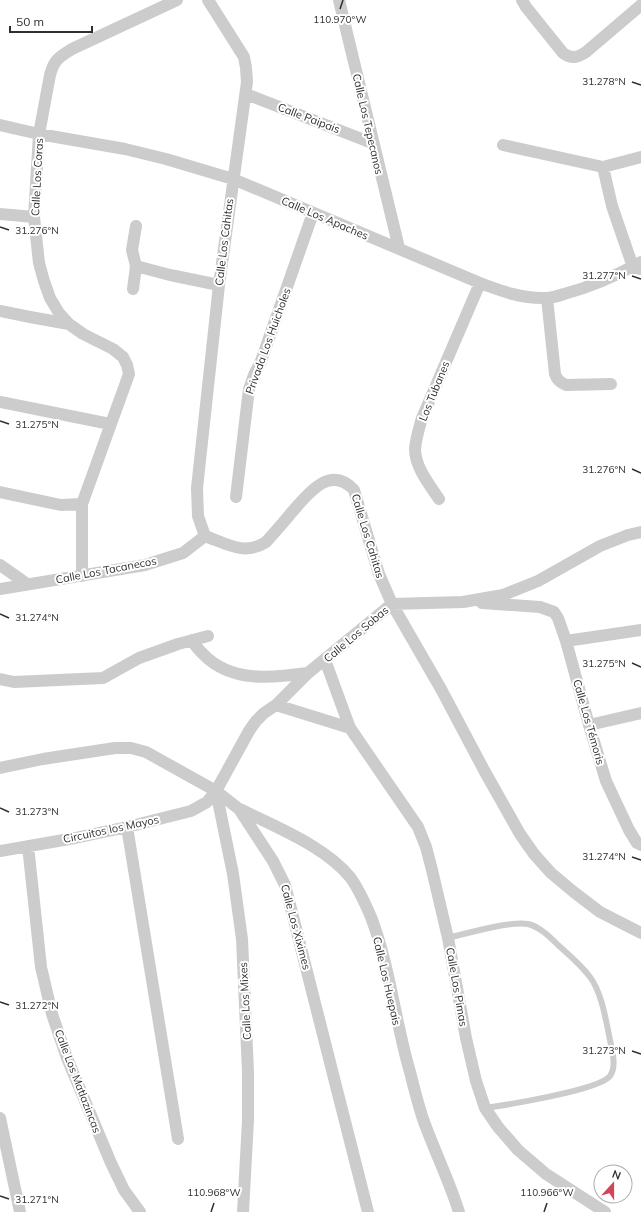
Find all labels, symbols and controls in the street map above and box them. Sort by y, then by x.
scale bar [10,8,92,34]
text: 110.970°W [313,13,367,26]
text: 50 m [16,14,44,29]
street label: Calle Los Tepecanos [350,72,386,176]
text: 31.278°N [582,75,626,88]
street label: Calle Paipais [276,100,342,136]
street label: Calle Los Coras [28,138,46,216]
street label: Calle Los Apaches [279,193,371,243]
street label: Calle Los Cahitas [212,198,236,286]
text: 31.276°N [15,224,59,237]
text: 31.277°N [582,269,626,282]
street label: Privada Los Huicholes [242,286,294,396]
street label: Los Tubanes [416,359,452,423]
text: 31.275°N [15,418,59,431]
text: 31.276°N [582,463,626,476]
street label: Calle Los Cahitas [349,492,387,580]
street label: Calle Los Tacanecos [54,553,158,587]
street label: Calle Los Sobas [321,603,391,665]
text: 31.274°N [15,611,59,624]
text: 31.275°N [582,657,626,670]
street label: Calle Los Témoris [570,678,608,766]
text: 31.273°N [15,805,59,818]
street label: Circuitos los Mayos [62,812,160,846]
text: 31.274°N [582,850,626,863]
street label: Calle Los Xiximes [278,883,314,971]
street label: Calle Los Huepais [370,935,404,1027]
street label: Calle Los Pimas [443,946,471,1028]
street label: Calle Los Mixes [236,962,254,1040]
text: 31.272°N [15,999,59,1012]
street label: Calle Los Matlazincas [52,1027,104,1135]
text: 31.273°N [582,1044,626,1057]
north arrow [593,1164,633,1204]
text: N [610,1167,623,1183]
text: 110.968°W [187,1186,241,1199]
text: 110.966°W [520,1186,574,1199]
text: 31.271°N [15,1193,59,1206]

